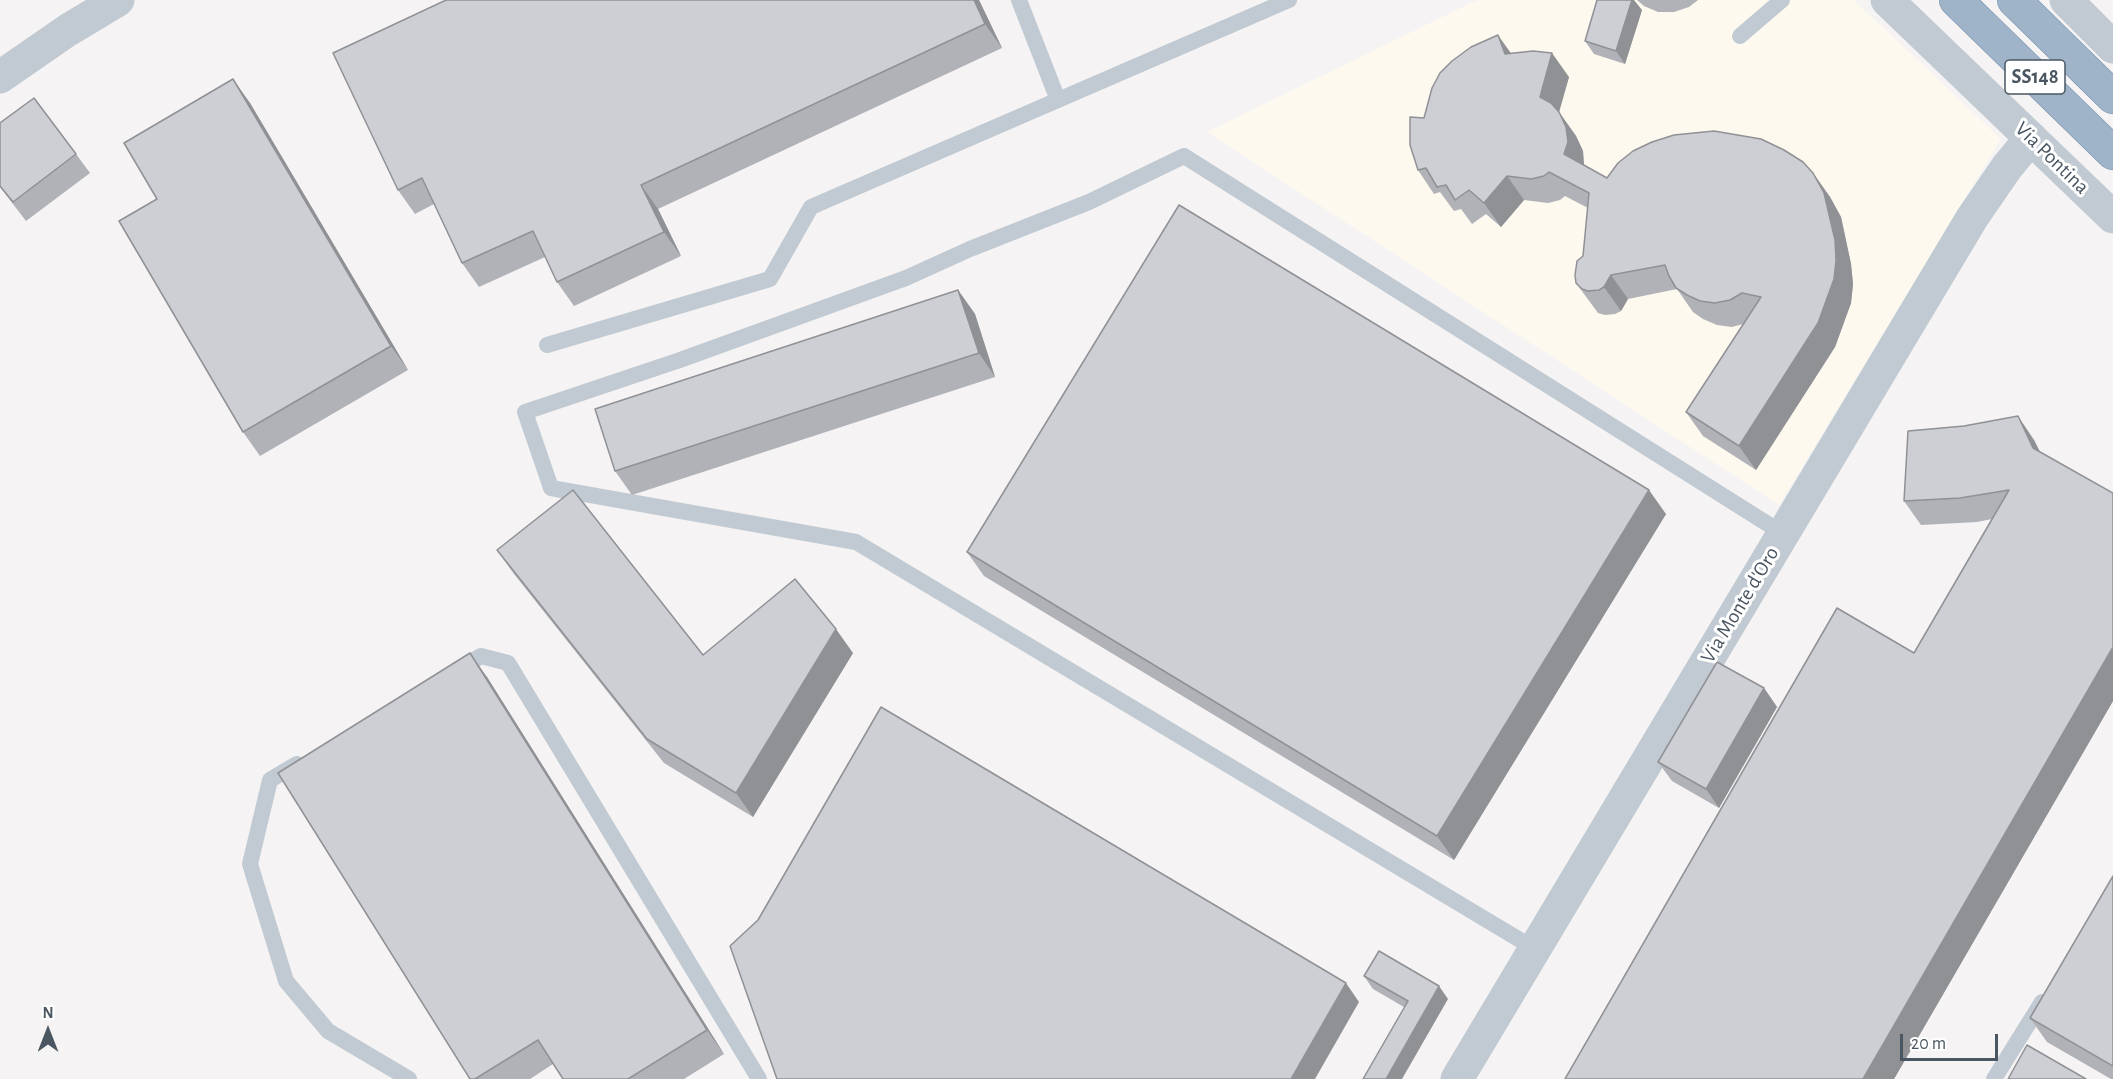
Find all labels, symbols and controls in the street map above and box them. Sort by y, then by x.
road number: SS148 [2005,60,2065,94]
street label: Via Pontina [2010,117,2094,199]
street label: Via Monte d'Oro [1695,542,1785,668]
north arrow [18,1001,78,1061]
text: N [42,1005,54,1021]
scale bar [1903,1022,2000,1060]
text: 20 m [1911,1035,1946,1053]

